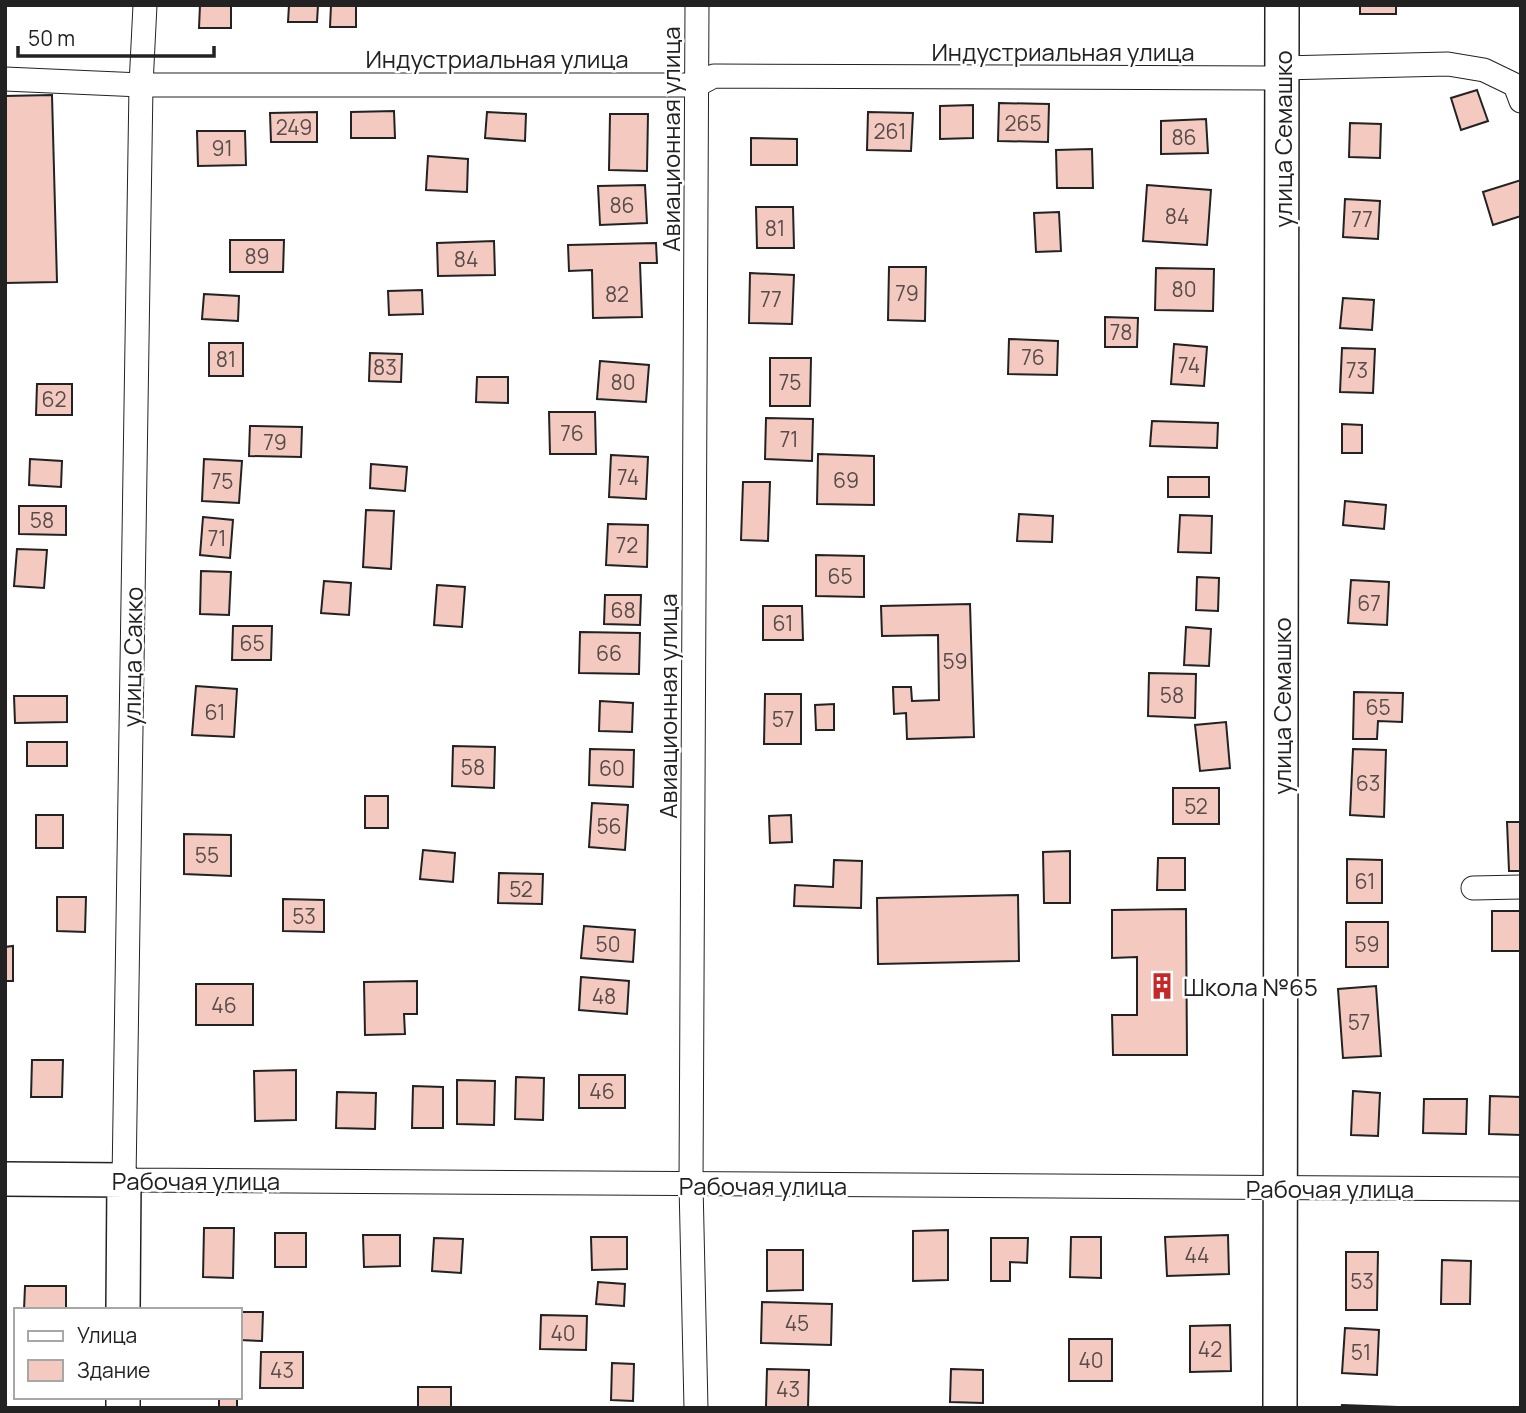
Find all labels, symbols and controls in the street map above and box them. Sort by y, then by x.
scale bar [18,14,214,58]
text: 50 m [28,24,75,52]
street label: Авиационная улица [654,26,687,252]
street label: Индустриальная улица [931,35,1195,68]
street label: Индустриальная улица [365,42,629,75]
street label: улица Семашко [1266,50,1299,228]
house number: 265 [1004,109,1042,137]
house number: 249 [276,113,312,141]
house number: 261 [874,117,906,145]
house number: 86 [1171,123,1197,151]
house number: 91 [211,134,233,162]
house number: 86 [609,191,635,219]
house number: 84 [1165,202,1189,230]
house number: 77 [1351,205,1373,233]
house number: 81 [765,214,785,242]
house number: 89 [244,242,270,270]
house number: 84 [454,245,478,273]
house number: 80 [1171,275,1197,303]
house number: 79 [895,279,919,307]
house number: 82 [605,280,629,308]
house number: 77 [760,285,782,313]
house number: 78 [1110,318,1132,346]
house number: 76 [1021,343,1045,371]
house number: 81 [216,345,236,373]
house number: 74 [1178,351,1200,379]
house number: 83 [373,353,397,381]
house number: 73 [1346,356,1368,384]
house number: 80 [610,368,636,396]
house number: 75 [779,368,801,396]
house number: 62 [41,385,67,413]
house number: 76 [560,419,584,447]
house number: 71 [780,425,798,453]
house number: 79 [263,428,287,456]
house number: 74 [617,463,639,491]
house number: 69 [833,466,859,494]
house number: 75 [211,467,233,495]
house number: 58 [30,506,54,534]
house number: 71 [208,524,226,552]
house number: 72 [616,531,638,559]
house number: 65 [827,562,853,590]
street label: улица Сакко [114,586,150,728]
house number: 67 [1357,589,1381,617]
street label: Авиационная улица [651,593,684,819]
house number: 68 [610,596,636,624]
house number: 61 [773,609,793,637]
street label: улица Семашко [1265,617,1298,795]
house number: 65 [239,629,265,657]
house number: 66 [596,639,622,667]
house number: 59 [942,647,968,675]
house number: 58 [1160,681,1184,709]
house number: 65 [1365,693,1391,721]
house number: 61 [205,698,225,726]
house number: 57 [772,705,794,733]
house number: 58 [461,753,485,781]
house number: 60 [599,754,625,782]
house number: 63 [1356,769,1380,797]
house number: 52 [1184,792,1208,820]
house number: 56 [596,812,622,840]
house number: 55 [195,841,219,869]
house number: 61 [1355,867,1375,895]
house number: 52 [509,875,533,903]
house number: 53 [292,902,316,930]
house number: 50 [596,930,620,958]
house number: 59 [1354,930,1380,958]
place label: Школа №65 [1183,970,1318,1003]
building icon: Школа №65 [1147,971,1177,1001]
house number: 48 [592,982,616,1010]
house number: 46 [211,991,237,1019]
house number: 57 [1348,1008,1370,1036]
house number: 46 [589,1077,615,1105]
street label: Рабочая улица [112,1164,280,1197]
street label: Рабочая улица [679,1169,847,1202]
street label: Рабочая улица [1246,1172,1414,1205]
house number: 44 [1185,1241,1209,1269]
house number: 53 [1350,1267,1374,1295]
legend [14,1308,242,1399]
house number: 45 [785,1309,809,1337]
house number: 40 [550,1319,576,1347]
text: Улица [77,1321,137,1349]
house number: 42 [1198,1335,1222,1363]
house number: 51 [1351,1338,1371,1366]
house number: 40 [1078,1346,1104,1374]
text: Здание [77,1356,150,1384]
house number: 43 [270,1356,294,1384]
house number: 43 [776,1375,800,1403]

